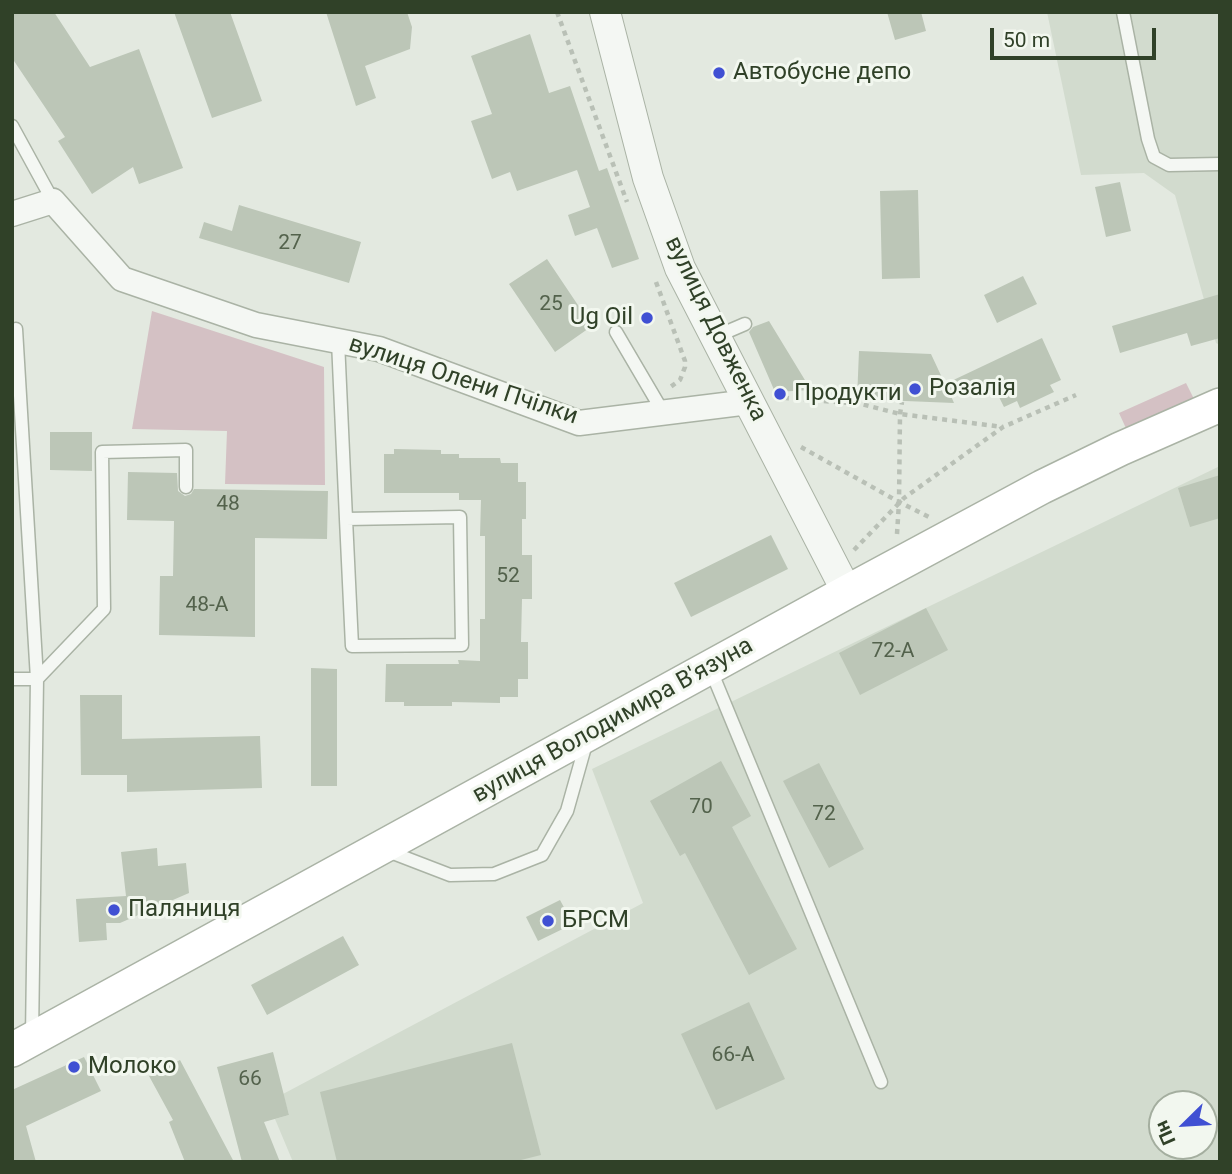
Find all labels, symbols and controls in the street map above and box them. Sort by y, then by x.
scale bar [994,14,1160,58]
text: 50 m [1003,28,1050,52]
place label: Автобусне депо [733,59,911,87]
marker: Автобусне депо [711,65,727,81]
house number: 27 [278,231,302,257]
street label: вулиця Довженка [658,232,772,426]
house number: 25 [539,292,563,318]
place label: Ug Oil [570,304,633,332]
marker: Ug Oil [639,310,655,326]
street label: вулиця Олени Пчілки [345,330,581,432]
place label: Розалія [929,375,1016,403]
place label: Продукти [794,380,902,408]
marker: Розалія [907,381,923,397]
marker: Продукти [772,386,788,402]
house number: 48 [216,492,240,518]
house number: 52 [496,564,520,590]
house number: 48-А [185,593,229,619]
street label: вулиця Володимира В'язуна [468,632,758,810]
house number: 72-А [871,639,915,665]
house number: 70 [689,795,713,821]
house number: 72 [812,802,836,828]
place label: Паляниця [128,896,240,924]
marker: Паляниця [106,902,122,918]
place label: БРСМ [562,907,629,935]
marker: БРСМ [540,913,556,929]
house number: 66-А [711,1043,755,1069]
place label: Молоко [88,1053,176,1081]
marker: Молоко [66,1059,82,1075]
house number: 66 [238,1067,262,1093]
north arrow [1148,1090,1218,1160]
text: Пн [1150,1117,1181,1149]

